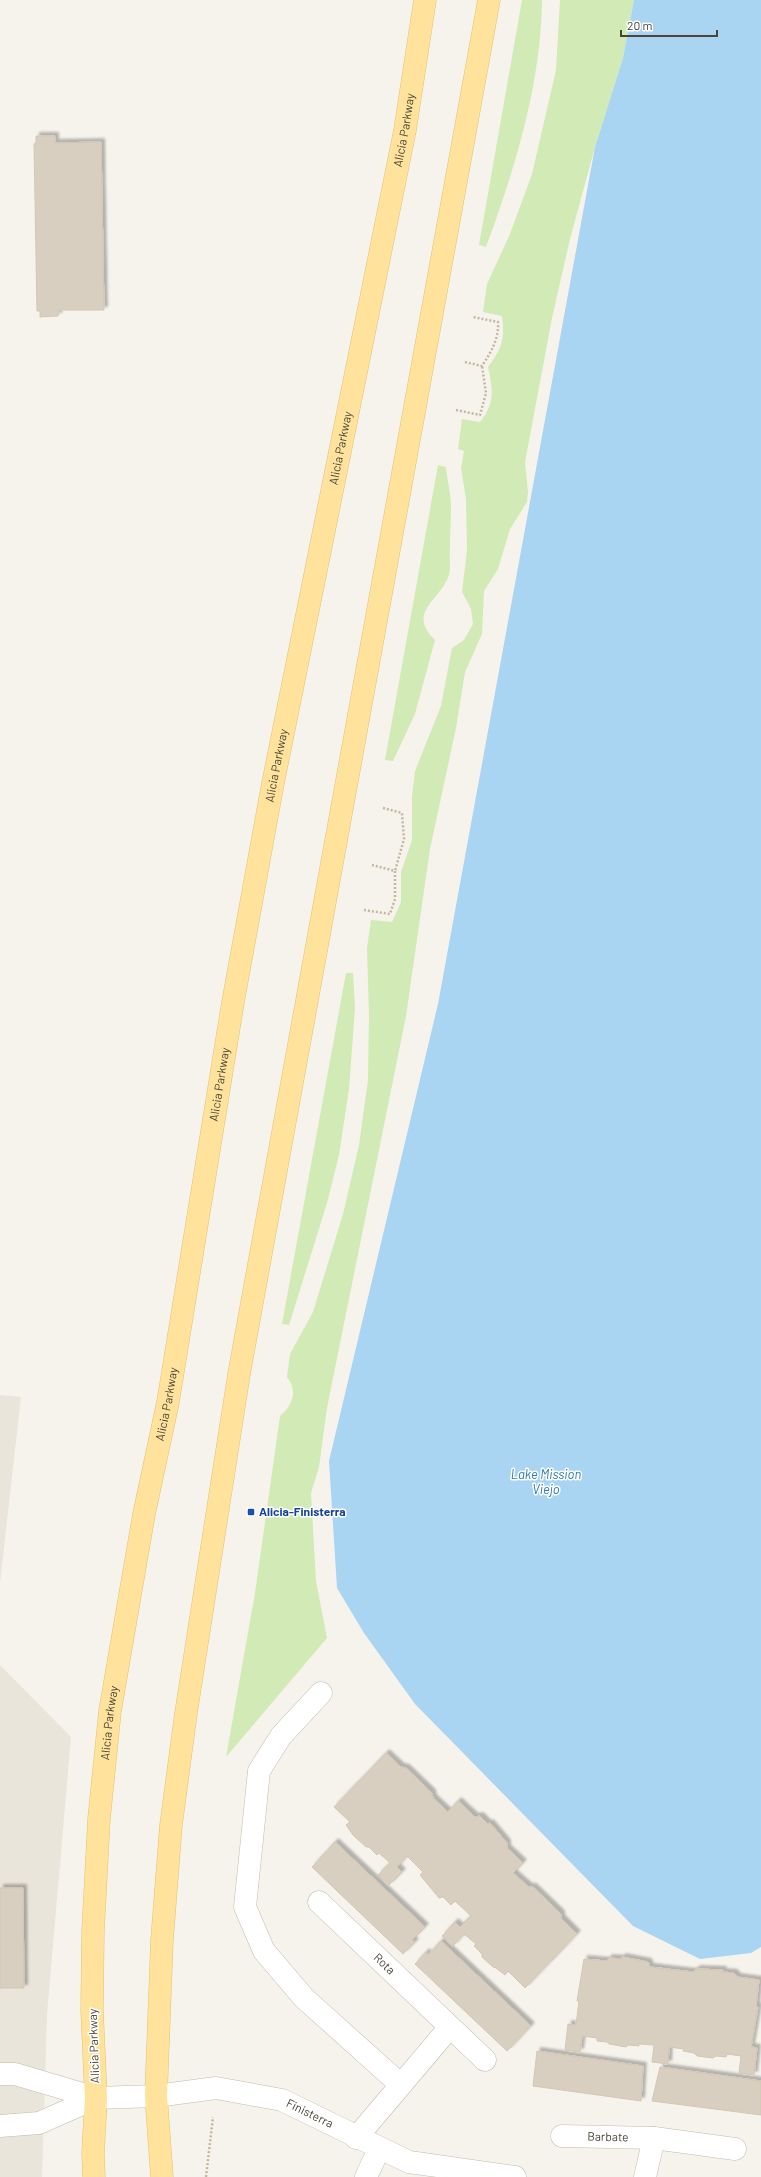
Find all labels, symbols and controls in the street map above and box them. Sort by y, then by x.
scale bar [621,12,717,38]
text: 20 m [627,18,653,32]
street label: Alicia Parkway [390,92,417,168]
street label: Alicia Parkway [325,409,354,486]
street label: Alicia Parkway [262,727,290,803]
street label: Alicia Parkway [206,1046,232,1122]
street label: Alicia Parkway [152,1366,180,1442]
water label: Lake Mission Viejo [511,1466,581,1497]
place label: Alicia-Finisterra [259,1504,346,1518]
marker: Alicia-Finisterra [246,1507,256,1517]
street label: Alicia Parkway [97,1684,120,1761]
street label: Rota [371,1950,399,1977]
street label: Alicia Parkway [85,2008,101,2084]
street label: Finisterra [284,2095,336,2130]
street label: Barbate [587,2129,629,2143]

